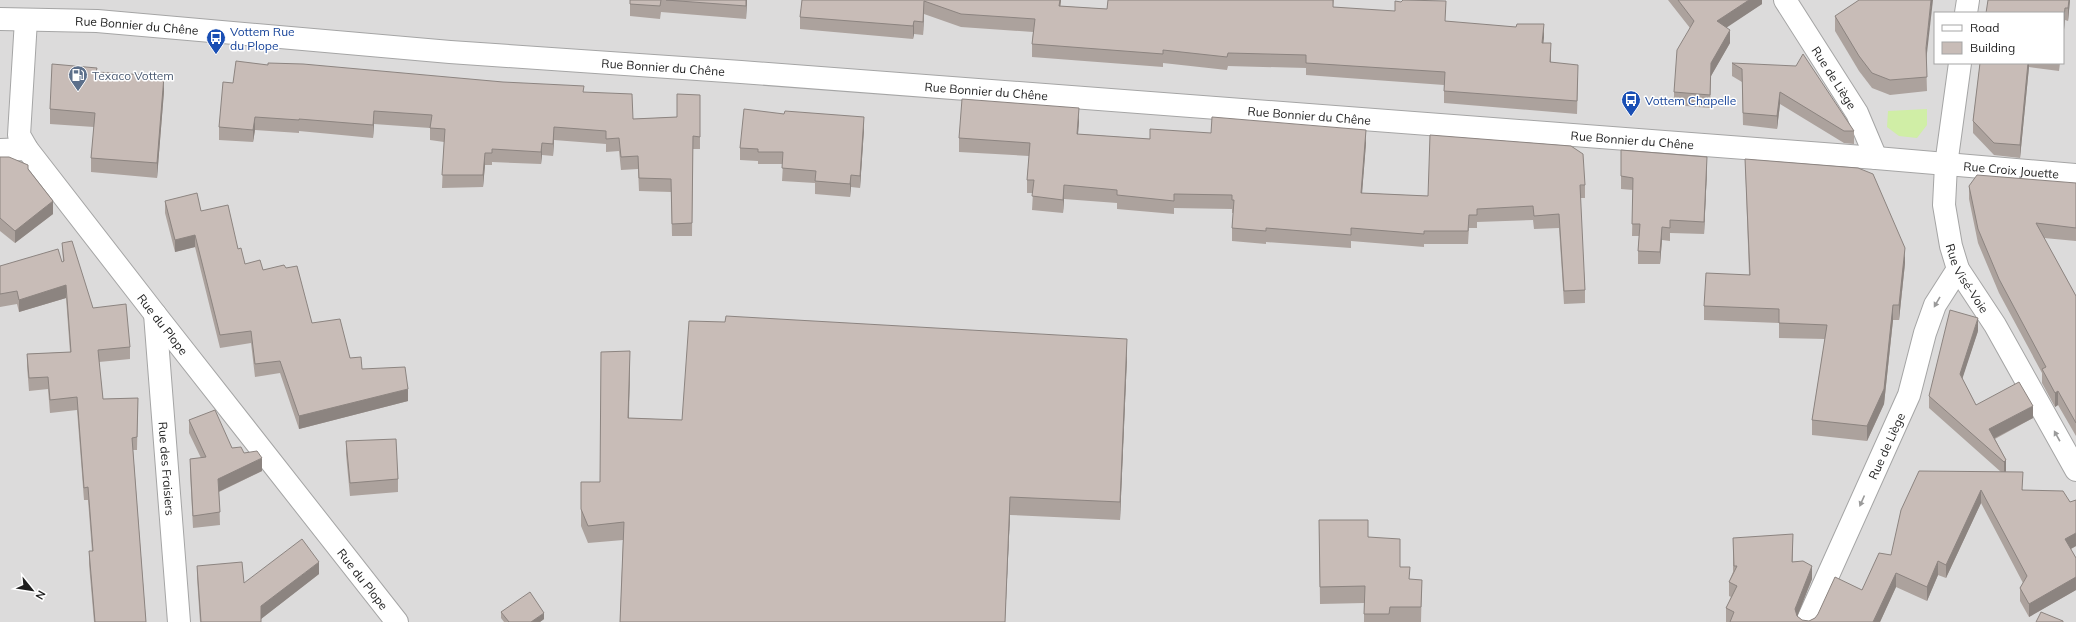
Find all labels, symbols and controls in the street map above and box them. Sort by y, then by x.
legend [1934,12,2064,64]
street label: Rue Bonnier du Chêne [75,13,199,37]
text: Road [1970,20,1999,35]
place label: Vottem Rue du Plope [230,24,295,53]
bus stop icon: Vottem Rue du Plope [205,27,227,55]
text: Building [1970,40,2015,55]
street label: Rue de Liège [1809,43,1860,112]
street label: Rue Bonnier du Chêne [601,55,725,78]
fuel station icon: Texaco Vottem [67,64,89,92]
place label: Texaco Vottem [92,68,174,83]
street label: Rue Bonnier du Chêne [924,78,1048,103]
bus stop icon: Vottem Chapelle [1620,89,1642,117]
place label: Vottem Chapelle [1645,93,1736,108]
street label: Rue Bonnier du Chêne [1247,103,1371,127]
street label: Rue Bonnier du Chêne [1570,127,1695,152]
street label: Rue Croix Jouette [1963,158,2060,181]
street label: Rue Visé-Voie [1943,242,1992,316]
street label: Rue du Plope [134,291,192,358]
one-way arrow [1934,296,1941,308]
street label: Rue de Liège [1865,410,1908,482]
street label: Rue des Fraisiers [156,421,178,516]
one-way arrow [2053,430,2060,442]
one-way arrow [1859,496,1865,507]
street label: Rue du Plope [335,545,392,612]
north arrow [12,570,52,610]
text: N [33,588,49,602]

